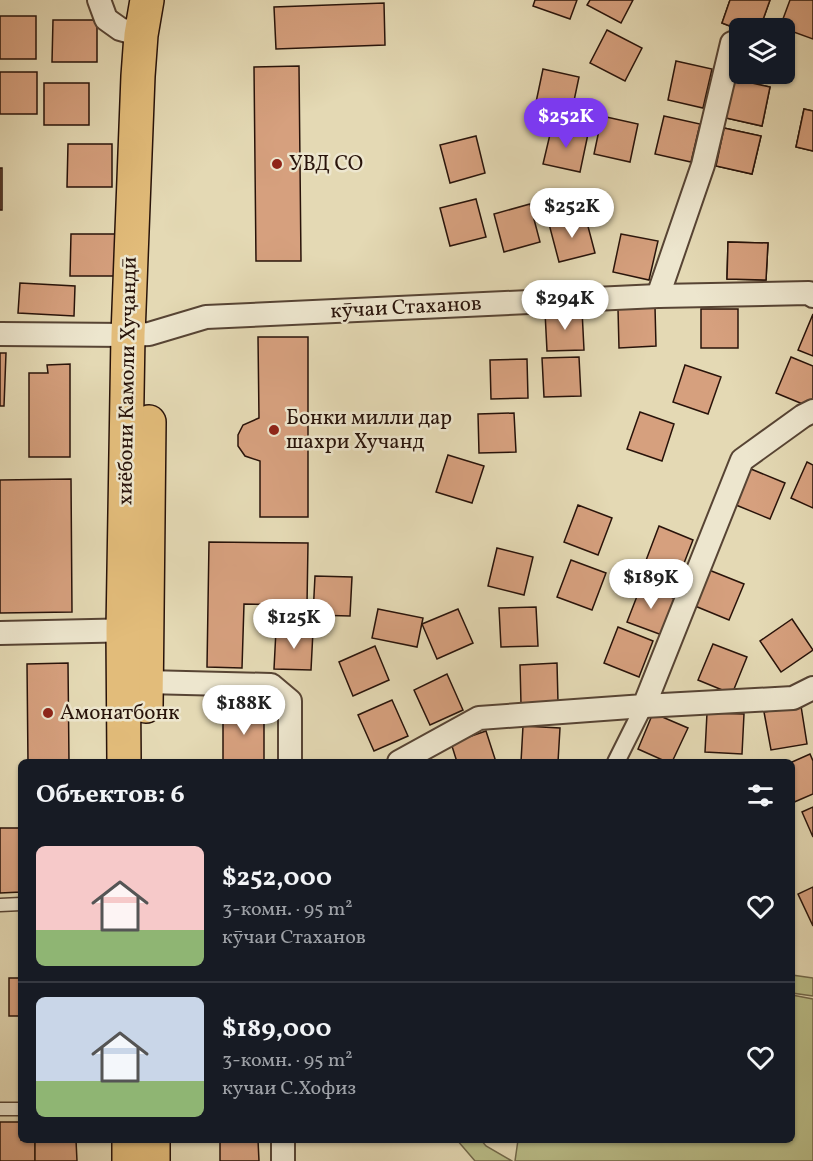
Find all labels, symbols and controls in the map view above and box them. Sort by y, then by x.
map controls [729,18,795,84]
button: layers [729,18,795,84]
pin: $252K [524,98,608,149]
text: $252K [538,103,594,131]
place label: УВД СО [289,150,363,179]
marker: УВД СО [270,157,284,171]
pin: $252K [530,188,614,239]
text: $252K [544,193,600,221]
street label: хиёбони Камоли Хуҷандӣ [111,256,145,506]
pin: $294K [523,280,607,331]
text: $294K [536,285,594,313]
street label: кӯчаи Стаханов [330,290,482,326]
place label: Бонки милли дар шахри Хучанд [286,404,452,457]
marker: Бонки милли дар шахри Хучанд [267,423,281,437]
pin: $189K [609,559,693,610]
text: $189K [623,564,679,592]
pin: $125K [252,599,336,650]
text: $125K [267,604,321,632]
pin: $188K [202,685,286,736]
text: $188K [216,690,272,718]
place label: Амонатбонк [60,699,179,728]
marker: Амонатбонк [41,706,55,720]
text: Объектов: 6 [36,777,185,813]
icon: filters [744,779,777,812]
text: $252,000 [222,860,332,896]
icon: home [84,870,156,942]
icon: heart [744,890,777,923]
text: 3-комн. · 95 m² [222,896,353,924]
text: кӯчаи Стаханов [222,924,366,952]
text: $189,000 [222,1011,332,1047]
icon: home [84,1021,156,1093]
icon: heart [744,1041,777,1074]
text: 3-комн. · 95 m² [222,1047,353,1075]
text: кучаи С.Хофиз [222,1075,356,1103]

